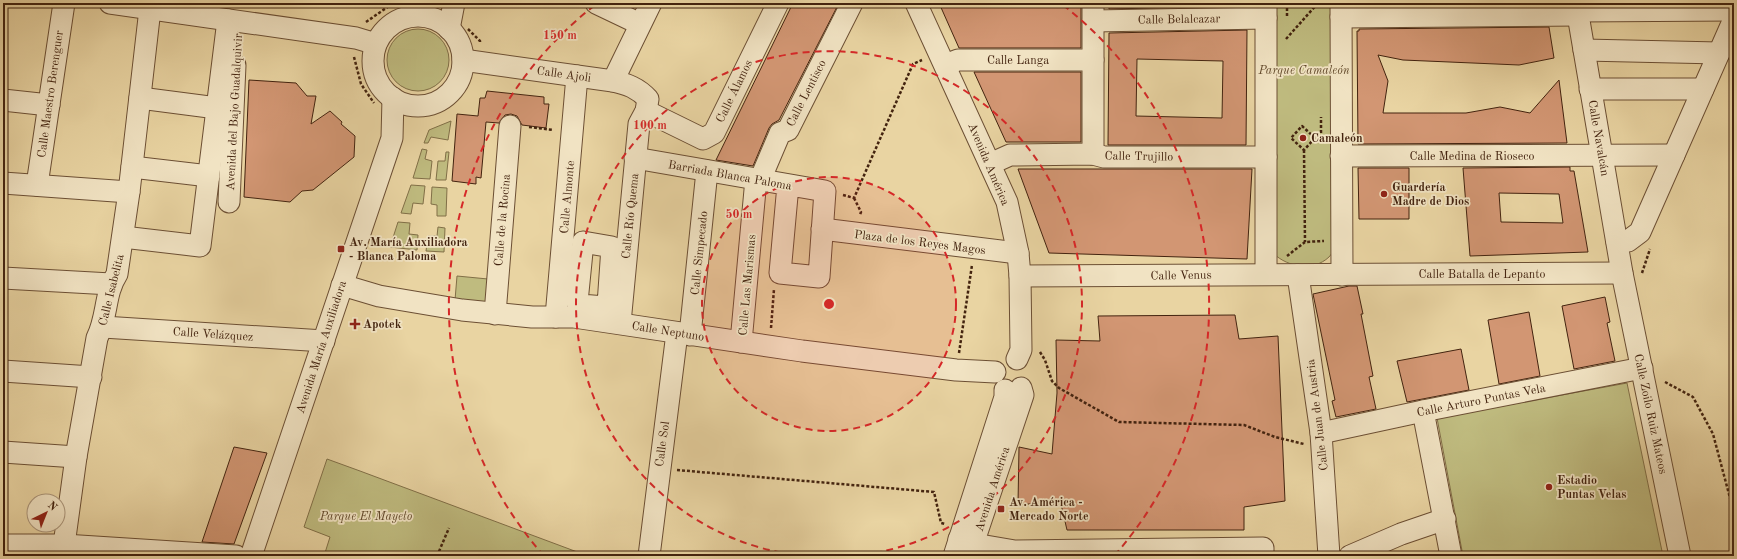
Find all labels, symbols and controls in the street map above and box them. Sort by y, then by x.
street label: Calle Belalcazar [1138,13,1221,27]
text: 150 m [543,29,577,42]
street label: Calle Maestro Berenguer [36,30,66,159]
street label: Avenida del Bajo Guadalquivir [225,33,245,191]
street label: Calle Langa [987,55,1049,67]
street label: Calle Álamos [712,57,755,125]
street label: Calle Lentisco [785,58,829,129]
street label: Calle Ajoli [536,65,592,85]
park label: Parque Camaleón [1257,65,1350,77]
street label: Calle Navalcán [1585,99,1611,178]
text: 100 m [633,120,667,132]
street label: Avenida América [965,121,1011,208]
marker: Camaleón [1298,133,1308,143]
place label: Camaleón [1311,133,1363,145]
street label: Calle Trujillo [1105,150,1173,164]
street label: Calle Medina de Rioseco [1409,151,1535,163]
street label: Barriada Blanca Paloma [667,159,793,193]
street label: Calle Almonte [559,160,577,234]
street label: Calle de la Rocina [493,173,513,267]
street label: Calle Río Quema [621,173,641,260]
place label: Guardería Madre de Dios [1392,182,1469,208]
marker: Guardería Madre de Dios [1379,189,1389,199]
text: 50 m [726,208,753,221]
street label: Calle Simpecado [690,210,710,296]
street label: Plaza de los Reyes Magos [853,229,986,257]
street label: Calle Las Marismas [738,234,758,336]
place label: Av. María Auxiliadora - Blanca Paloma [349,237,468,263]
marker: Av. María Auxiliadora - Blanca Paloma [336,244,346,254]
street label: Calle Isabelita [97,253,127,327]
street label: Calle Venus [1150,269,1212,283]
street label: Calle Batalla de Lepanto [1419,269,1545,281]
street label: Avenida María Auxiliadora [295,279,349,415]
centre of rings [822,297,836,311]
marker: Apotek [350,319,360,329]
place label: Apotek [363,319,402,331]
street label: Calle Neptuno [631,320,705,344]
street label: Calle Velázquez [172,326,254,344]
street label: Calle Zoilo Ruiz Mateos [1631,353,1669,475]
street label: Calle Juan de Austria [1305,358,1331,471]
street label: Calle Arturo Puntas Vela [1416,383,1547,419]
street label: Calle Sol [654,421,672,468]
street label: Avenida América [974,445,1012,533]
place label: Estadio Puntas Velas [1557,475,1626,501]
marker: Estadio Puntas Velas [1544,482,1554,492]
north arrow [26,493,66,533]
place label: Av. América - Mercado Norte [1009,497,1089,523]
text: N [45,500,59,514]
marker: Av. América - Mercado Norte [996,504,1006,514]
park label: Parque El Mayeto [319,511,413,523]

